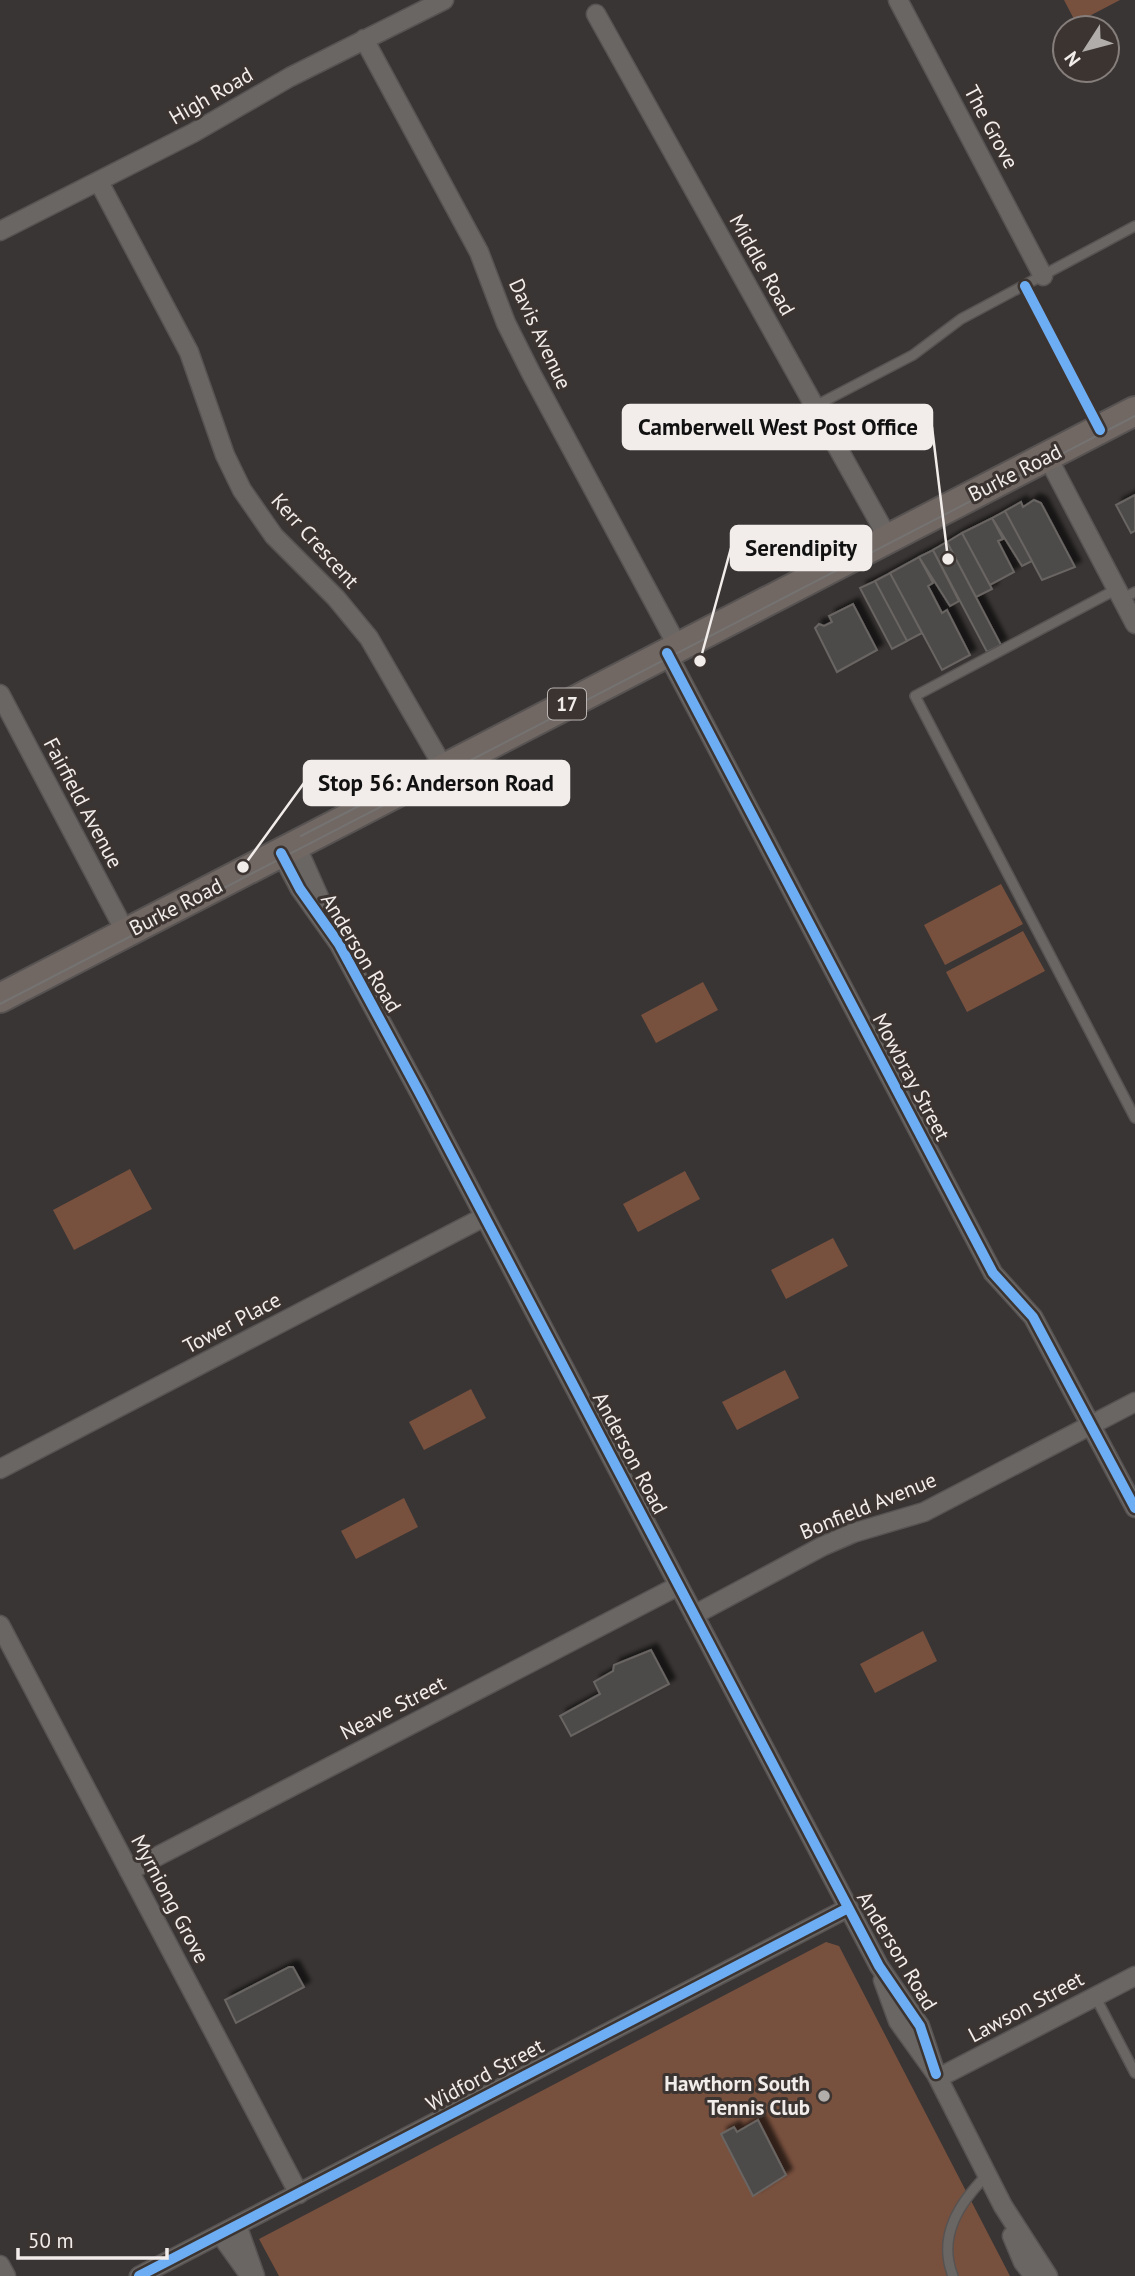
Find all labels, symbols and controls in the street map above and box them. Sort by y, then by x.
north arrow [1051,14,1121,84]
text: N [1059,47,1086,71]
street label: High Road [164,61,258,130]
street label: The Grove [958,80,1025,173]
street label: Middle Road [724,209,801,320]
street label: Davis Avenue [503,274,578,394]
callout: Camberwell West Post Office [623,405,932,449]
text: Camberwell West Post Office [638,412,918,441]
street label: Burke Road [964,438,1066,508]
street label: Kerr Crescent [266,487,365,594]
callout: Serendipity [731,526,871,570]
text: Serendipity [745,533,858,562]
road number: 17 [548,688,586,720]
street label: Fairfield Avenue [38,733,129,873]
callout: Stop 56: Anderson Road [304,761,569,805]
text: Stop 56: Anderson Road [318,768,554,797]
street label: Burke Road [125,872,227,942]
street label: Anderson Road [315,888,408,1017]
street label: Mowbray Street [867,1009,956,1145]
street label: Tower Place [178,1286,285,1359]
street label: Anderson Road [587,1387,674,1518]
street label: Bonfield Avenue [796,1466,940,1545]
street label: Neave Street [335,1669,450,1746]
street label: Myrniong Grove [125,1830,216,1968]
street label: Anderson Road [851,1886,944,2015]
street label: Lawson Street [963,1965,1088,2048]
street label: Widford Street [421,2032,548,2117]
place label: Hawthorn South Tennis Club [664,2070,810,2121]
marker: Hawthorn South Tennis Club [816,2088,832,2104]
scale bar [18,2216,166,2260]
text: 50 m [28,2227,74,2254]

